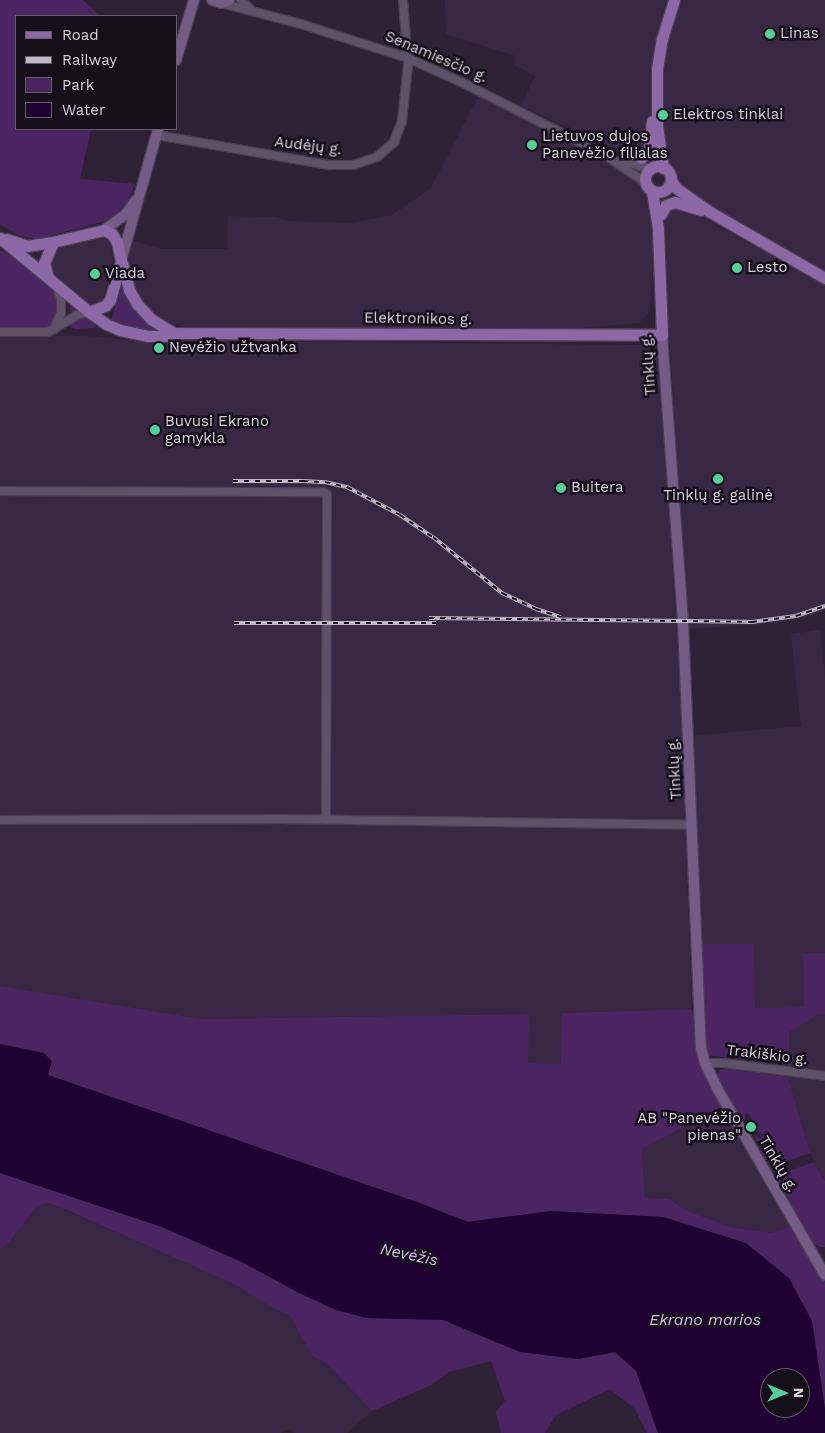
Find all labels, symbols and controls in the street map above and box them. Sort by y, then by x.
legend [15,15,178,130]
place label: Linas [780,25,819,43]
text: Road [62,26,99,44]
street label: Senamiesčio g. [382,27,490,87]
marker: Linas [764,28,776,40]
text: Railway [62,51,117,69]
text: Park [62,76,94,94]
text: Water [62,101,105,119]
place label: Elektros tinklai [673,106,784,124]
marker: Elektros tinklai [657,109,669,121]
place label: Lietuvos dujos Panevėžio filialas [542,127,668,162]
street label: Audėjų g. [273,133,343,159]
marker: Lietuvos dujos Panevėžio filialas [526,139,538,151]
place label: Lesto [747,259,788,277]
marker: Lesto [731,262,743,274]
place label: Viada [105,265,145,283]
marker: Viada [89,268,101,280]
street label: Elektronikos g. [364,309,472,329]
street label: Tinklų g. [638,334,660,396]
place label: Nevėžio užtvanka [169,339,297,357]
marker: Nevėžio užtvanka [153,342,165,354]
place label: Buvusi Ekrano gamykla [165,412,269,447]
marker: Buvusi Ekrano gamykla [149,424,161,436]
marker: Tinklų g. galinė [712,473,724,485]
place label: Buitera [571,479,623,497]
marker: Buitera [555,482,567,494]
place label: Tinklų g. galinė [663,487,773,505]
street label: Tinklų g. [664,738,686,800]
street label: Trakiškio g. [726,1041,808,1069]
place label: AB "Panevėžio pienas" [637,1109,741,1144]
marker: AB "Panevėžio pienas" [745,1121,757,1133]
street label: Tinklų g. [755,1133,801,1195]
water label: Nevėžis [379,1240,439,1270]
water label: Ekrano marios [649,1310,761,1330]
north arrow [760,1368,810,1418]
text: N [791,1388,807,1398]

